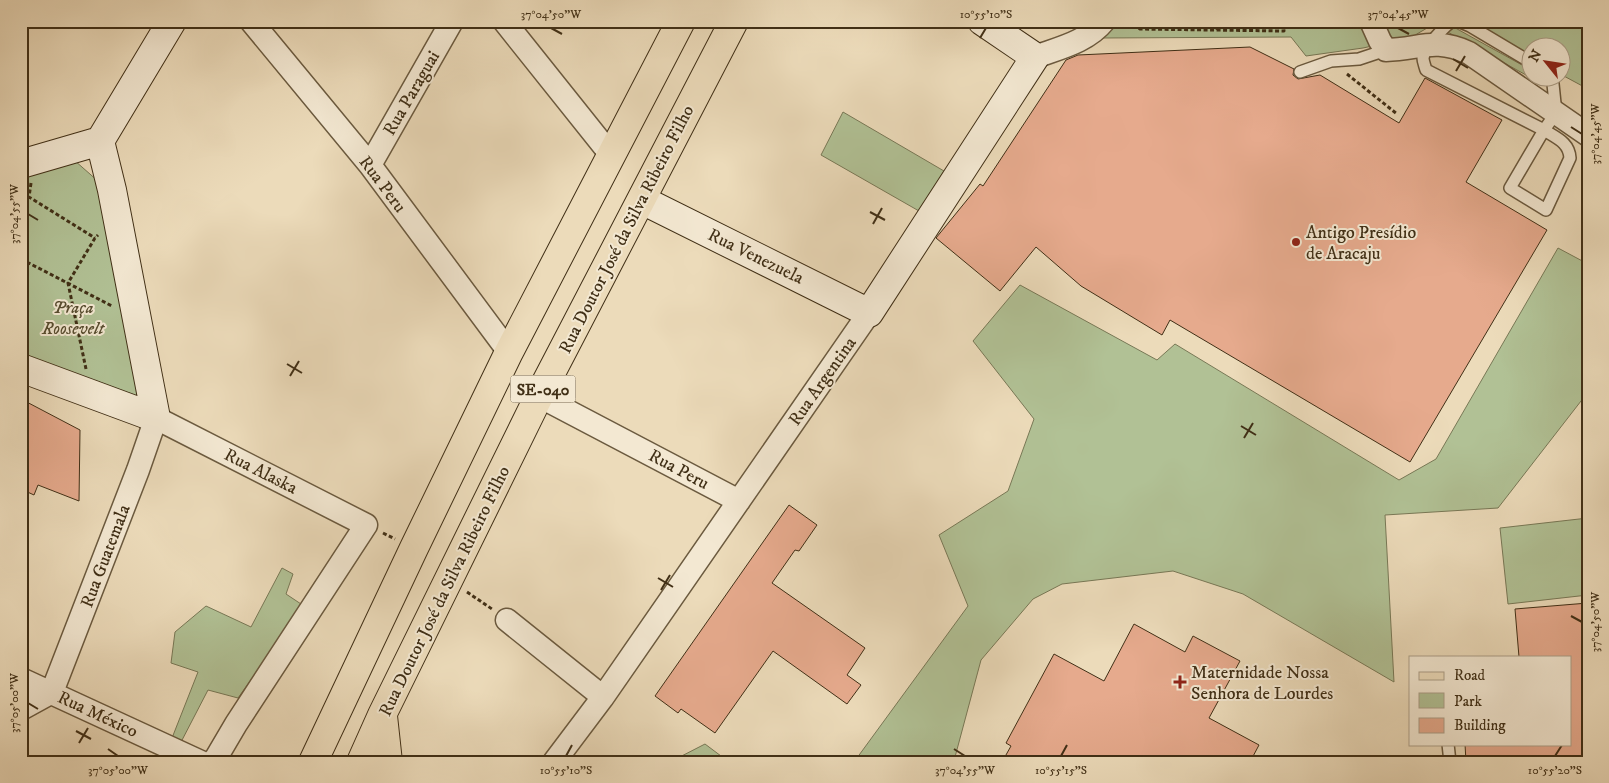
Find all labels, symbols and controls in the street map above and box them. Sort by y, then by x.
text: 37°04'50"W [521,7,582,22]
text: 10°55'10"S [960,7,1012,22]
text: 37°04'45"W [1368,7,1429,22]
north arrow [1522,38,1572,88]
text: N [1525,46,1547,65]
street label: Rua Paraguai [379,47,445,140]
street label: Rua Doutor José da Silva Ribeiro Filho [554,101,699,357]
text: 37°04'45"W [1588,103,1603,164]
street label: Rua Peru [354,152,411,218]
text: 37°04'55"W [7,183,22,244]
place label: Antigo Presídio de Aracaju [1306,222,1416,265]
street label: Rua Venezuela [704,224,807,290]
marker: Antigo Presídio de Aracaju [1290,236,1302,248]
park label: Praça Roosevelt [41,297,106,340]
street label: Rua Argentina [784,333,862,430]
road number: SE-040 [510,376,576,402]
street label: Rua Alaska [220,444,301,500]
street label: Rua Peru [645,445,713,495]
street label: Rua Doutor José da Silva Ribeiro Filho [375,462,515,720]
street label: Rua Guatemala [76,501,136,611]
text: 37°04'50"W [1588,591,1603,652]
legend [1409,656,1572,746]
place label: Maternidade Nossa Senhora de Lourdes [1191,662,1333,705]
text: Road [1454,666,1486,685]
text: 37°05'00"W [7,672,22,733]
marker: Maternidade Nossa Senhora de Lourdes [1173,675,1187,689]
street label: Rua México [54,687,141,743]
text: Park [1454,692,1483,711]
text: Building [1454,716,1506,735]
text: 37°05'00"W [88,763,149,778]
text: 10°55'10"S [540,763,592,778]
text: 37°04'55"W [935,763,996,778]
text: 10°55'15"S [1035,763,1087,778]
text: 10°55'20"S [1528,763,1582,778]

